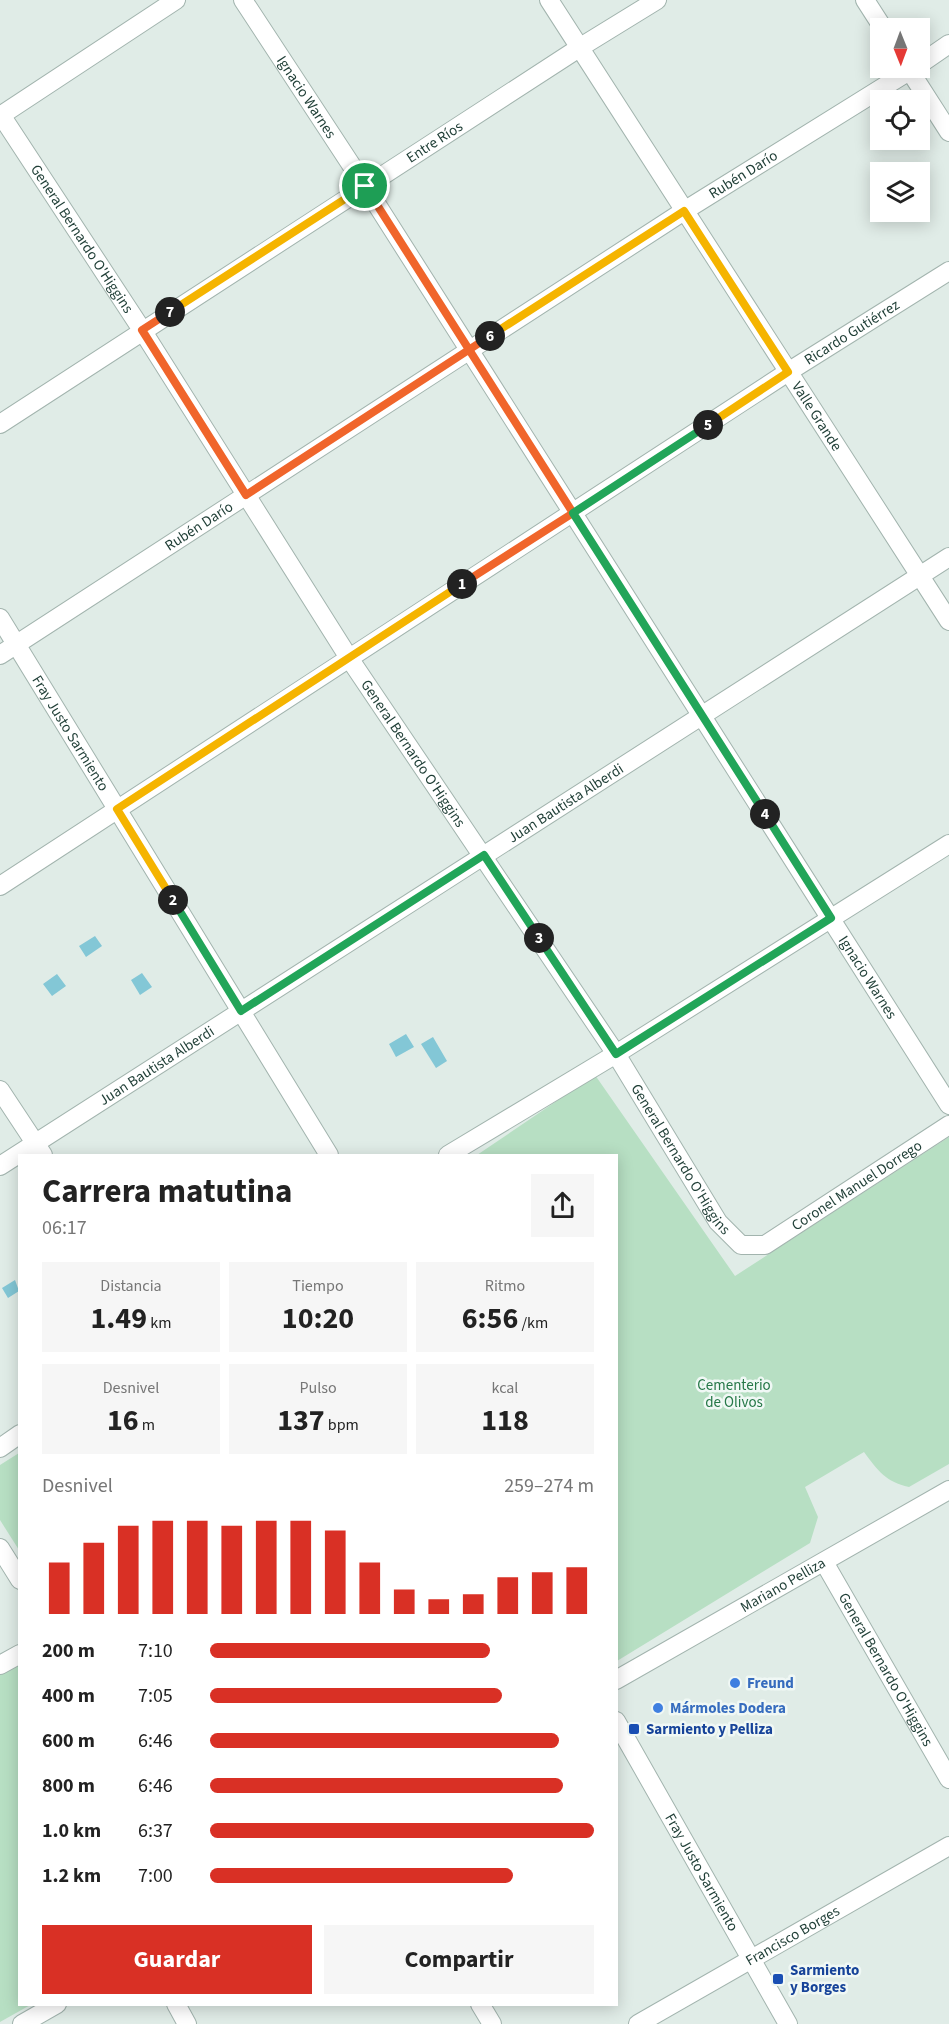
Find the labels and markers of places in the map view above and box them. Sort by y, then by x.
pin [339,160,390,211]
pin: 7 [155,297,185,327]
pin: 6 [475,321,505,351]
pin: 5 [693,410,723,440]
pin: 1 [447,569,477,599]
pin: 4 [750,799,780,829]
pin: 2 [158,885,188,915]
pin: 3 [524,923,554,953]
place label: Freund [747,1673,794,1694]
marker: Freund [728,1676,742,1690]
place label: Mármoles Dodera [670,1698,786,1719]
marker: Mármoles Dodera [651,1701,665,1715]
place label: Sarmiento y Pelliza [646,1719,773,1740]
marker: Sarmiento y Pelliza [627,1722,641,1736]
place label: Sarmiento y Borges [790,1960,859,1998]
marker: Sarmiento y Borges [771,1972,785,1986]

